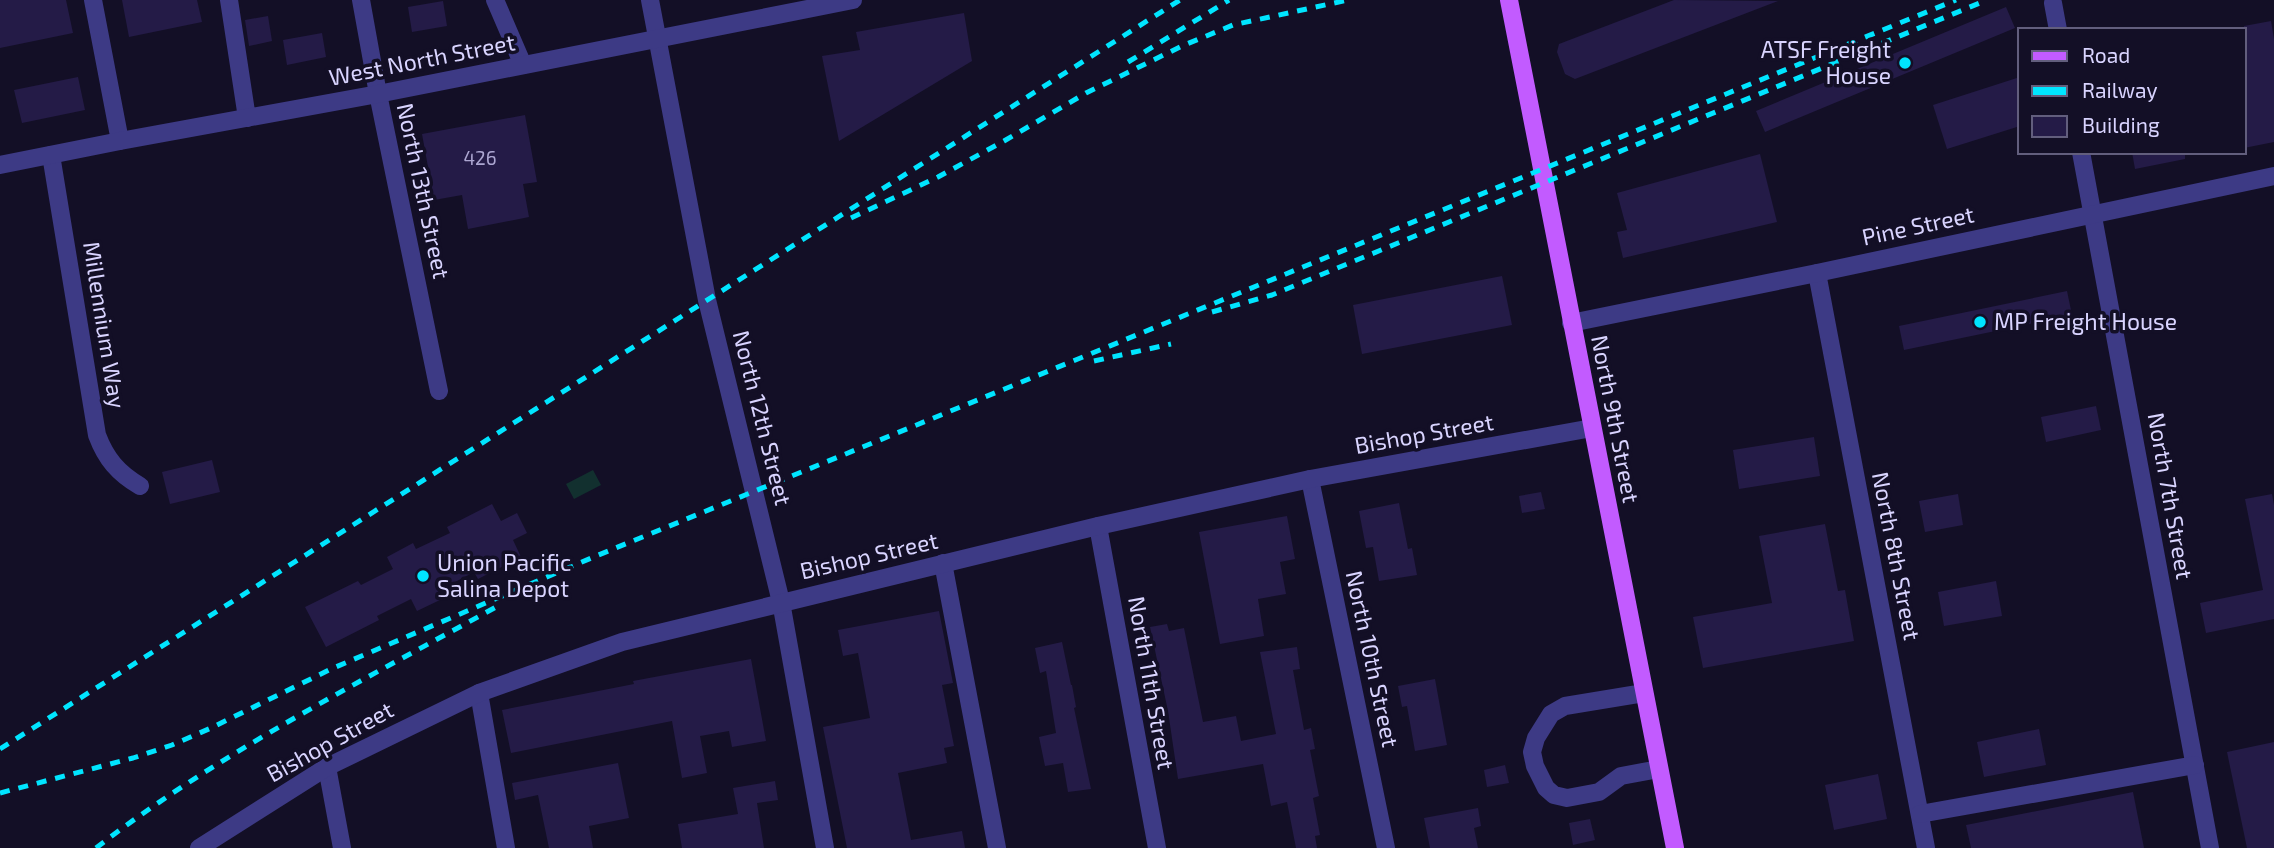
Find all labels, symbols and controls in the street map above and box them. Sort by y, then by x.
street label: West North Street [326,27,517,91]
legend [2018,28,2246,154]
place label: ATSF Freight House [1761,35,1891,89]
text: Road [2082,42,2130,67]
marker: ATSF Freight House [1897,55,1913,71]
text: Railway [2082,77,2158,102]
street label: North 13th Street [392,100,456,281]
text: Building [2082,112,2160,137]
house number: 426 [463,146,497,169]
street label: Pine Street [1859,199,1977,251]
street label: Millennium Way [78,239,132,410]
place label: MP Freight House [1994,307,2177,335]
marker: MP Freight House [1972,314,1988,330]
street label: North 12th Street [728,328,798,508]
street label: North 9th Street [1586,333,1646,505]
street label: Bishop Street [1352,407,1496,459]
street label: North 7th Street [2143,410,2199,582]
street label: North 8th Street [1867,469,1927,643]
street label: Bishop Street [797,526,941,584]
place label: Union Pacific Salina Depot [437,548,571,602]
marker: Union Pacific Salina Depot [415,568,431,584]
street label: North 10th Street [1341,568,1405,750]
street label: North 11th Street [1123,594,1181,772]
street label: Bishop Street [261,695,398,787]

